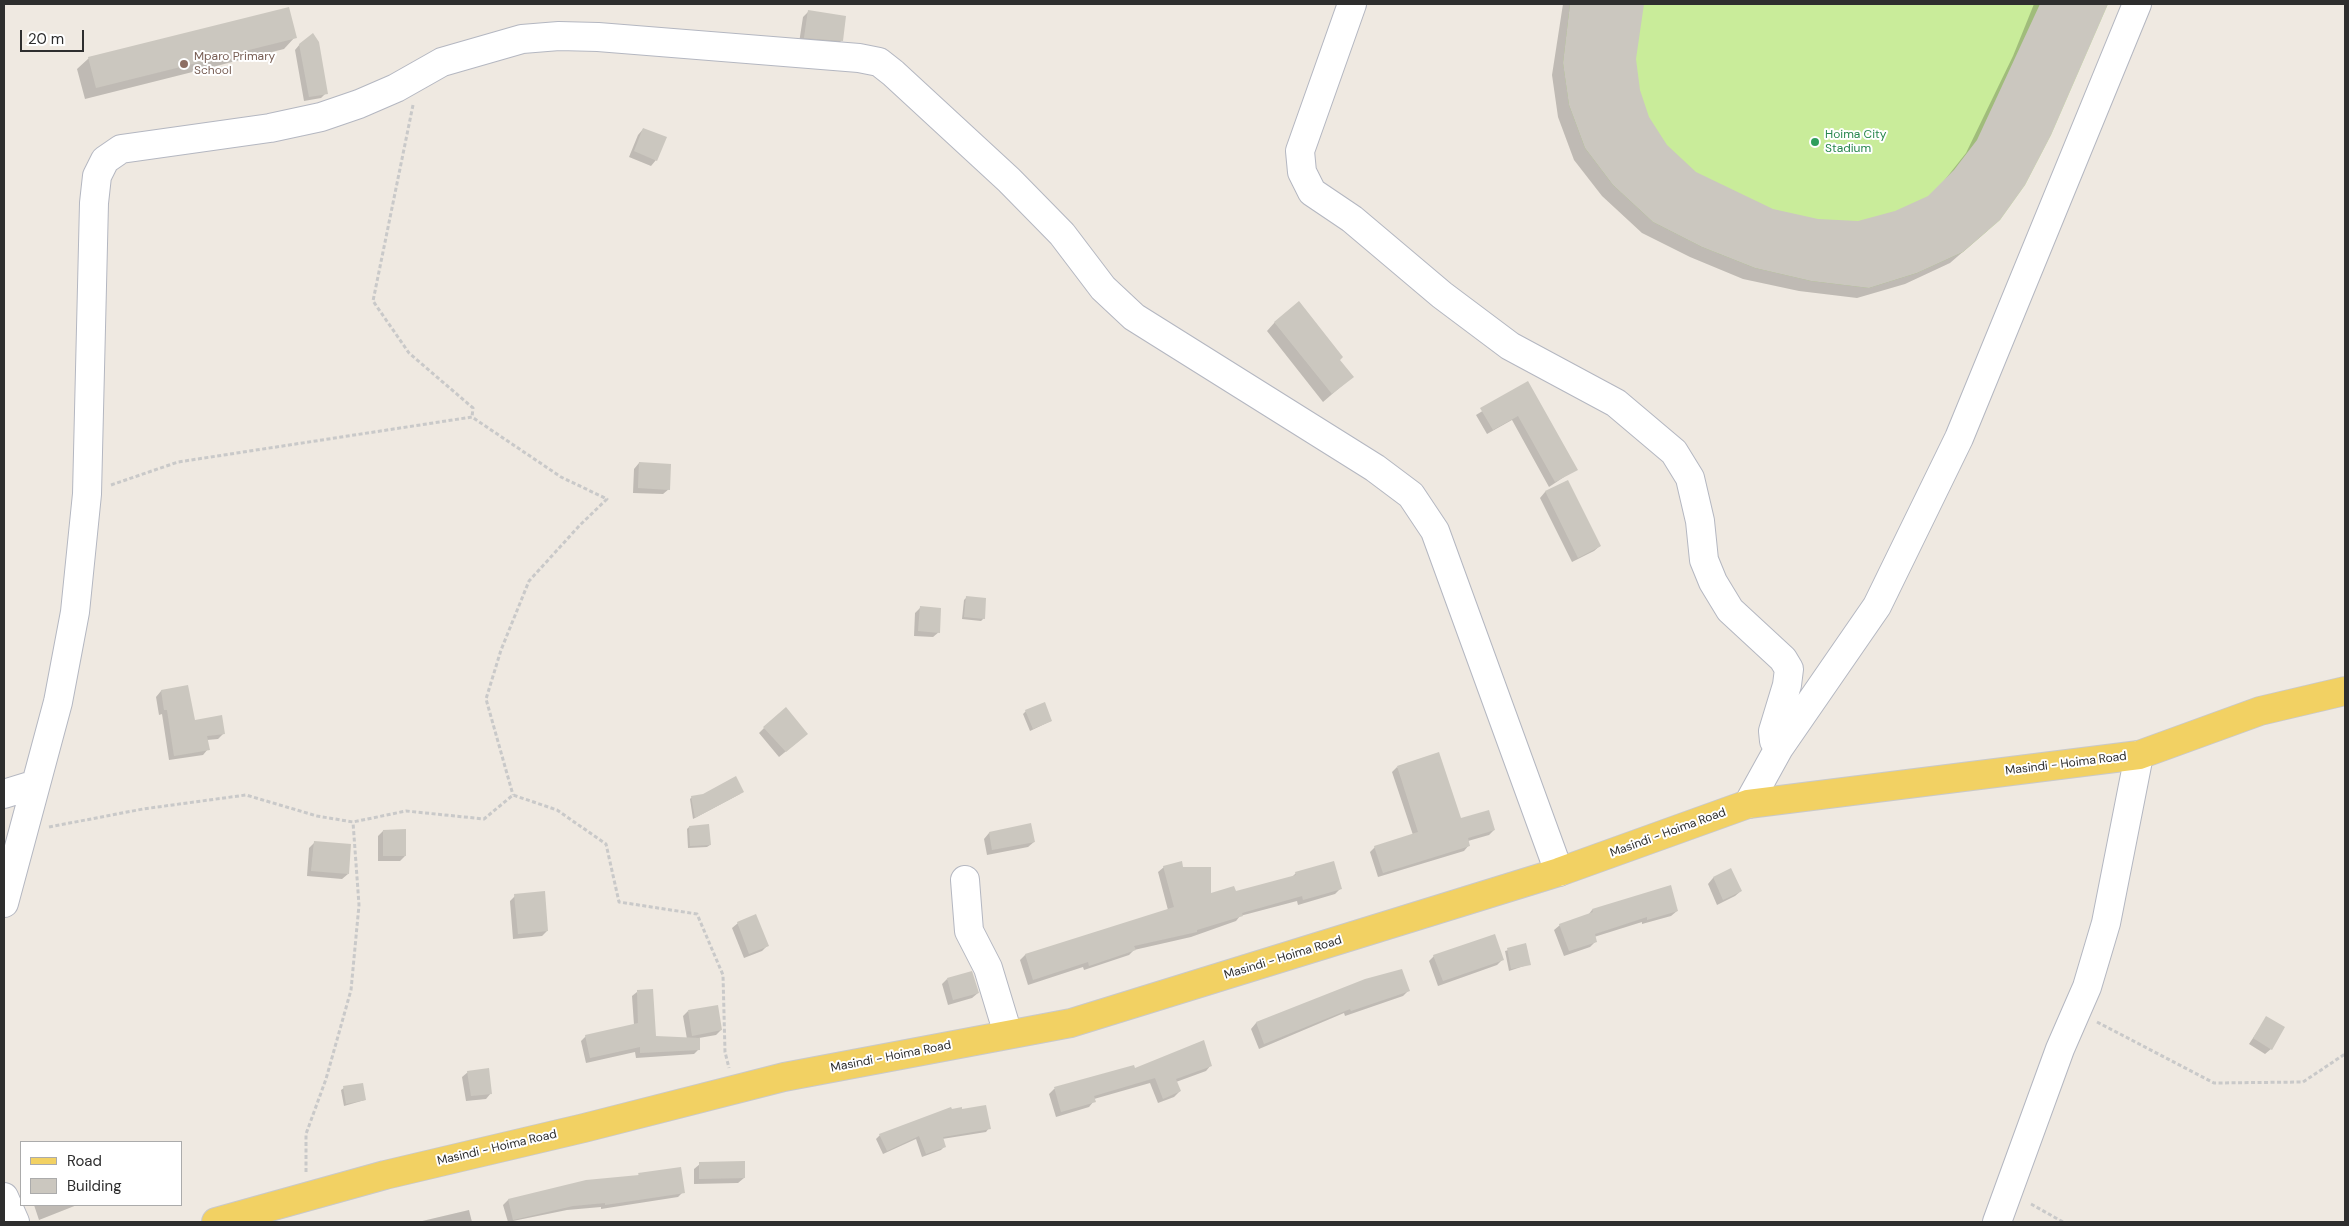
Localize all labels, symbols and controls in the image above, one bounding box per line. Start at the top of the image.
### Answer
scale bar [22,20,86,52]
text: 20 m [28,29,64,49]
place label: Mparo Primary School [194,50,275,78]
marker: Mparo Primary School [178,58,190,70]
place label: Hoima City Stadium [1825,128,1886,156]
marker: Hoima City Stadium [1809,136,1821,148]
street label: Masindi - Hoima Road [2004,749,2128,779]
street label: Masindi - Hoima Road [1608,805,1728,861]
street label: Masindi - Hoima Road [1222,933,1344,983]
street label: Masindi - Hoima Road [830,1038,952,1076]
street label: Masindi - Hoima Road [436,1127,558,1169]
legend [20,1141,182,1206]
text: Road [67,1151,102,1171]
text: Building [67,1176,122,1196]

